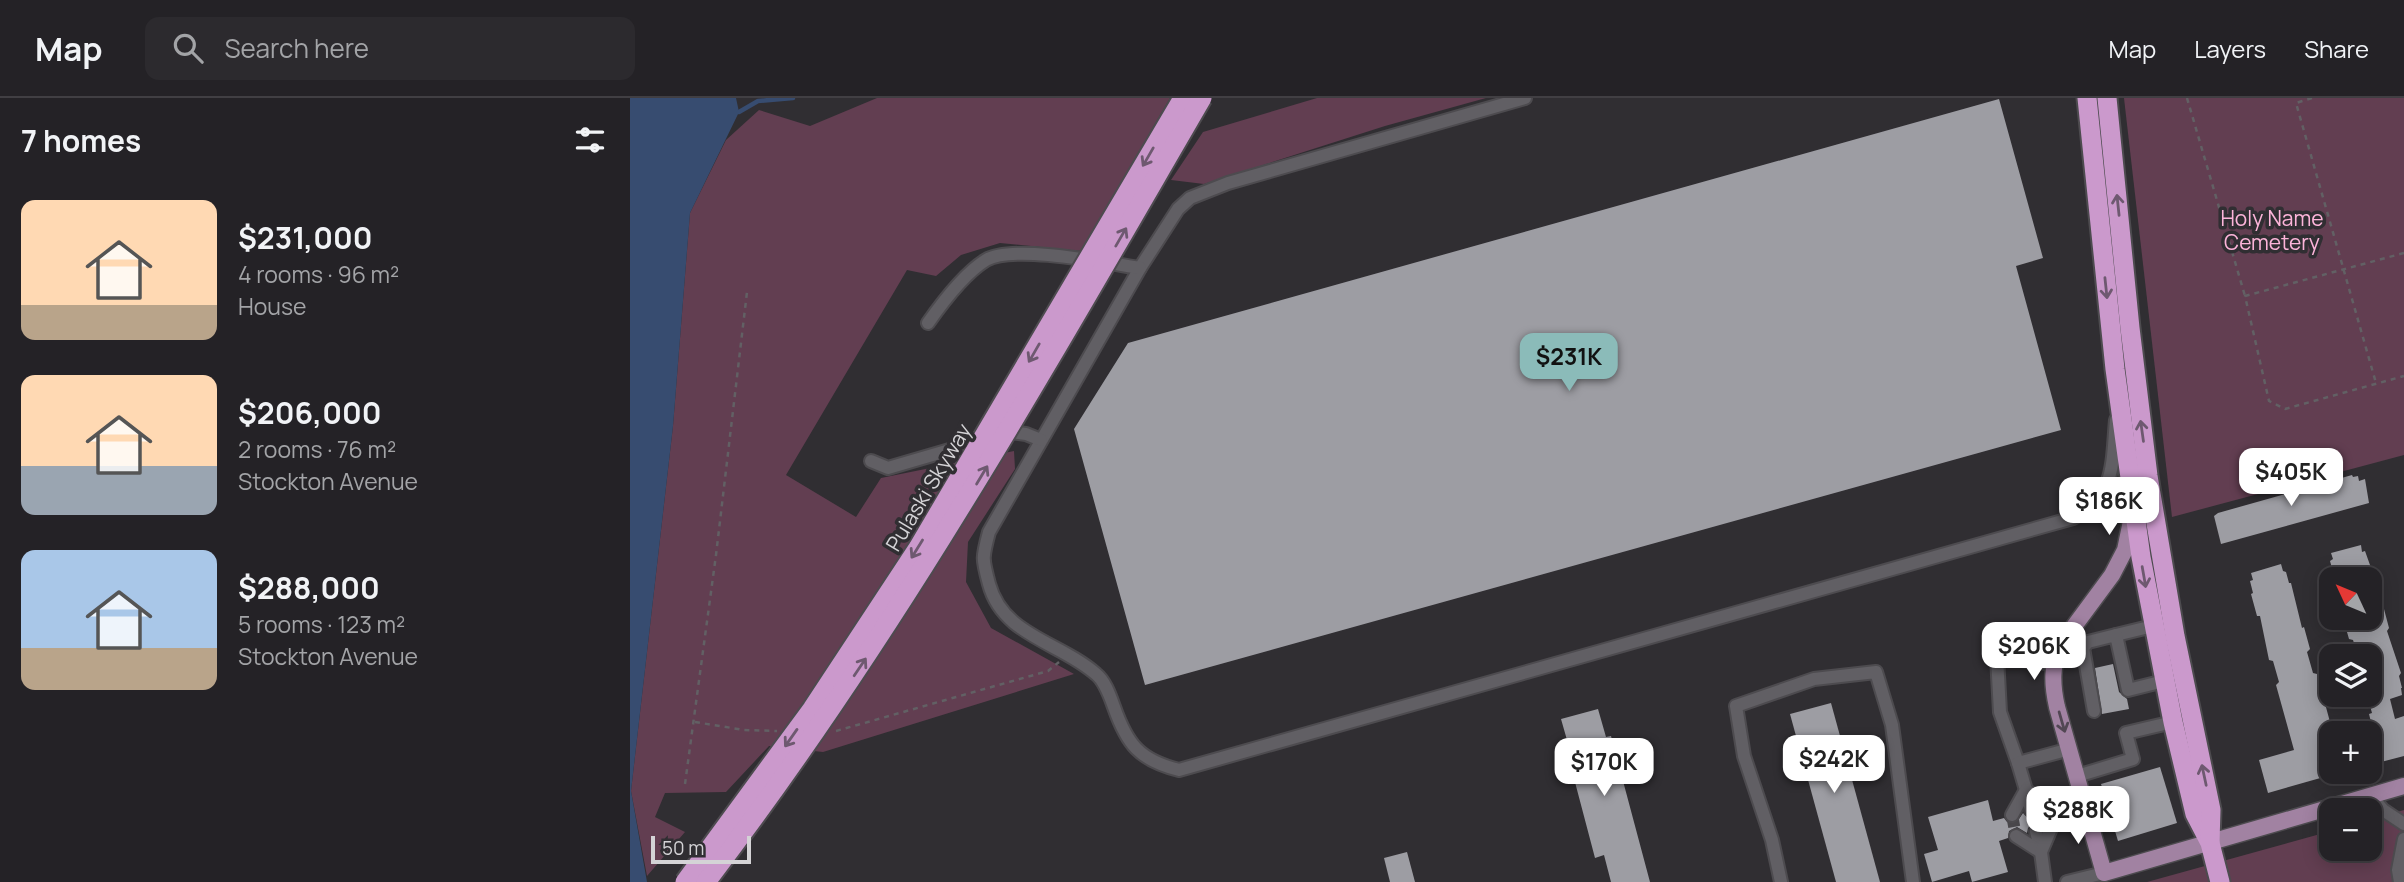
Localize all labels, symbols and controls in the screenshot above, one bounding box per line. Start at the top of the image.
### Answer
search box [145,17,635,80]
text: Map [35,26,103,71]
icon: search [169,29,207,67]
text: Search here [225,30,369,66]
text: Map [2109,32,2156,65]
text: Layers [2194,32,2266,65]
text: Share [2304,32,2369,65]
text: 7 homes [21,120,141,161]
icon: filters [571,121,609,159]
one-way arrow [1141,146,1155,166]
one-way arrow [2111,194,2124,217]
park label: Holy Name Cemetery [2220,204,2324,256]
text: $231,000 [238,217,372,258]
one-way arrow [1114,227,1128,247]
icon: home [77,228,161,312]
text: 4 rooms · 96 m² [238,258,399,290]
one-way arrow [2100,276,2113,299]
text: House [238,290,307,322]
pin: $231K [1520,334,1618,393]
text: $231K [1536,340,1602,372]
one-way arrow [1026,343,1040,363]
text: $206,000 [238,392,381,433]
icon: home [77,403,161,487]
street label: Pulaski Skyway [879,418,977,556]
one-way arrow [2136,420,2149,443]
text: 2 rooms · 76 m² [238,433,396,465]
pin: $405K [2242,448,2340,508]
text: $405K [2255,455,2327,487]
text: Stockton Avenue [238,465,418,497]
one-way arrow [975,466,989,486]
pin: $186K [2060,478,2158,537]
text: $186K [2075,484,2143,516]
one-way arrow [910,538,924,558]
one-way arrow [2138,565,2151,588]
text: $288,000 [238,567,380,608]
north arrow [2319,567,2382,630]
map controls [2319,567,2382,861]
icon: home [77,578,161,662]
text: 5 rooms · 123 m² [238,608,405,640]
pin: $206K [1985,622,2083,682]
text: $206K [1998,629,2070,661]
text: Stockton Avenue [238,640,418,672]
button: layers [2319,644,2382,707]
one-way arrow [853,658,867,678]
one-way arrow [2056,710,2069,732]
button: + [2319,721,2382,784]
one-way arrow [784,728,798,747]
pin: $242K [1785,736,1883,795]
pin: $170K [1555,738,1653,798]
text: $242K [1799,742,1869,774]
text: $170K [1571,745,1637,777]
one-way arrow [2197,764,2211,787]
pin: $288K [2029,786,2127,846]
text: $288K [2042,793,2114,825]
button: − [2319,798,2382,861]
scale bar [651,833,751,865]
text: 50 m [662,835,704,861]

